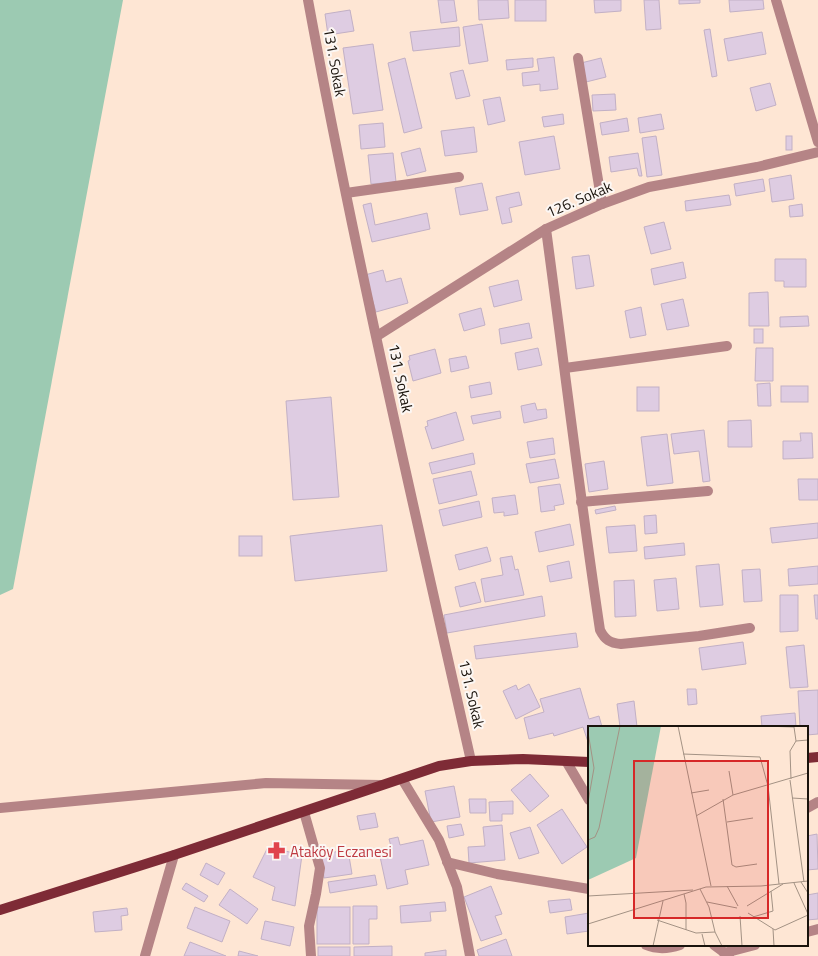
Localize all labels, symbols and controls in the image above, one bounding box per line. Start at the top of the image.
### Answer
street label: 131. Sokak [318,26,352,98]
street label: 126. Sokak [542,175,616,223]
street label: 131. Sokak [383,342,419,414]
street label: 131. Sokak [453,657,491,731]
inset map [588,726,808,946]
place label: Ataköy Eczanesi [290,840,392,863]
pharmacy icon: Ataköy Eczanesi [267,841,287,861]

